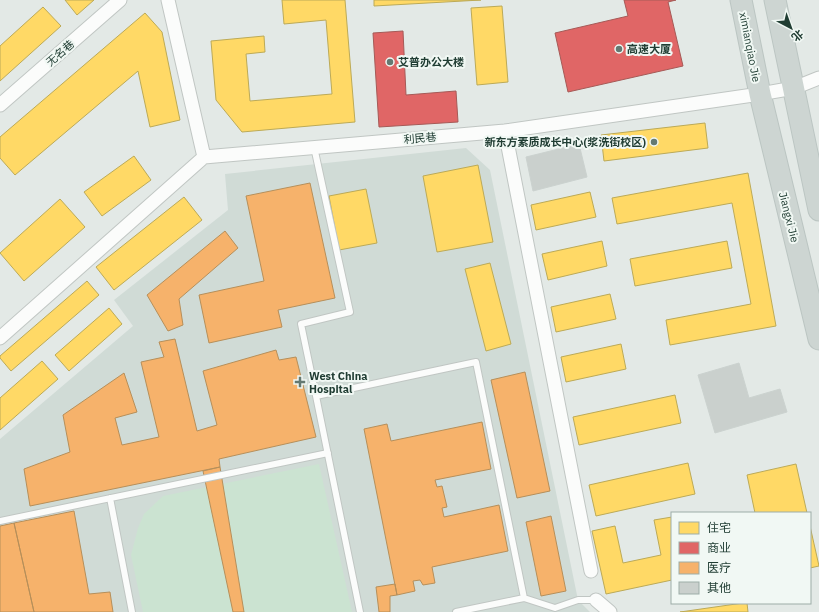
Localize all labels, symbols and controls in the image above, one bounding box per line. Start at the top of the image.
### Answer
north arrow [771,8,811,48]
street label: ximianqiao Jie [736,11,764,83]
text: 北 [789,27,806,44]
street label: 无名巷 [43,37,77,69]
place label: 高速大厦 [627,42,671,56]
marker: 高速大厦 [614,44,624,54]
place label: 艾普办公大楼 [398,55,464,69]
marker: 艾普办公大楼 [385,57,395,67]
street label: 利民巷 [403,130,437,146]
place label: 新东方素质成长中心(浆洗街校区) [485,135,646,149]
marker: 新东方素质成长中心(浆洗街校区) [649,137,659,147]
street label: Jiangxi Jie [776,190,802,244]
place label: West China Hospital [309,369,368,396]
marker: West China Hospital [294,376,306,388]
legend [671,512,811,604]
text: 住宅 [707,520,731,535]
text: 商业 [707,540,731,555]
text: 医疗 [707,560,731,575]
text: 其他 [707,580,731,595]

